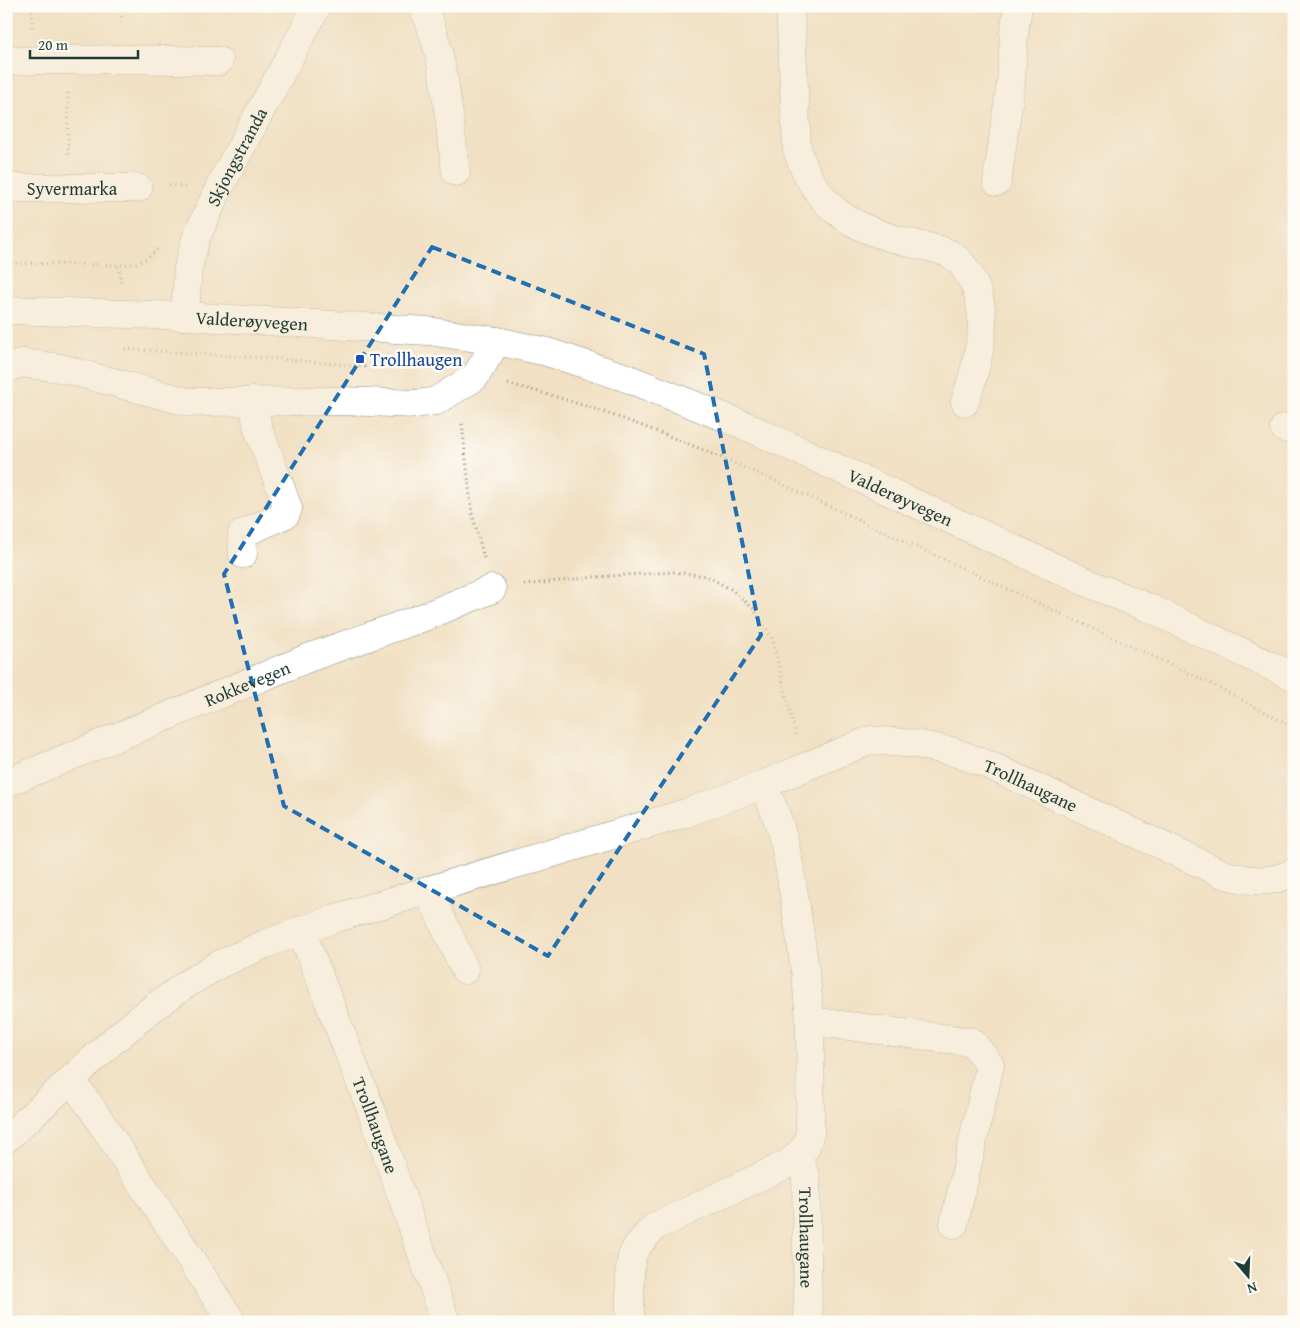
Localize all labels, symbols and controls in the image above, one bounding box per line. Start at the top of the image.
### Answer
scale bar [30,28,138,60]
text: 20 m [38,34,69,55]
street label: Skjongstranda [199,102,274,210]
street label: Syvermarka [27,175,118,202]
street label: Valderøyvegen [195,303,309,337]
place label: Trollhaugen [370,346,462,373]
marker: Trollhaugen [354,353,366,365]
street label: Valderøyvegen [844,461,957,533]
street label: Rokkevegen [200,653,294,713]
street label: Trollhaugane [980,751,1082,818]
street label: Trollhaugane [346,1073,406,1177]
street label: Trollhaugane [793,1187,821,1288]
north arrow [1222,1250,1272,1300]
text: N [1244,1277,1260,1299]

